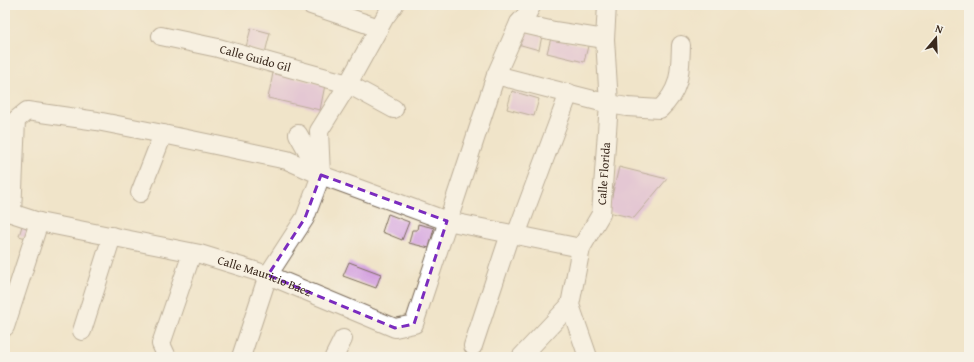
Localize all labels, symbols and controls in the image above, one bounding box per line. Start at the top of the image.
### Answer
north arrow [916,18,956,58]
text: N [933,20,946,38]
street label: Calle Guido Gil [218,40,294,76]
street label: Calle Florida [593,141,614,206]
street label: Calle Mauricio Báez [216,251,314,300]

